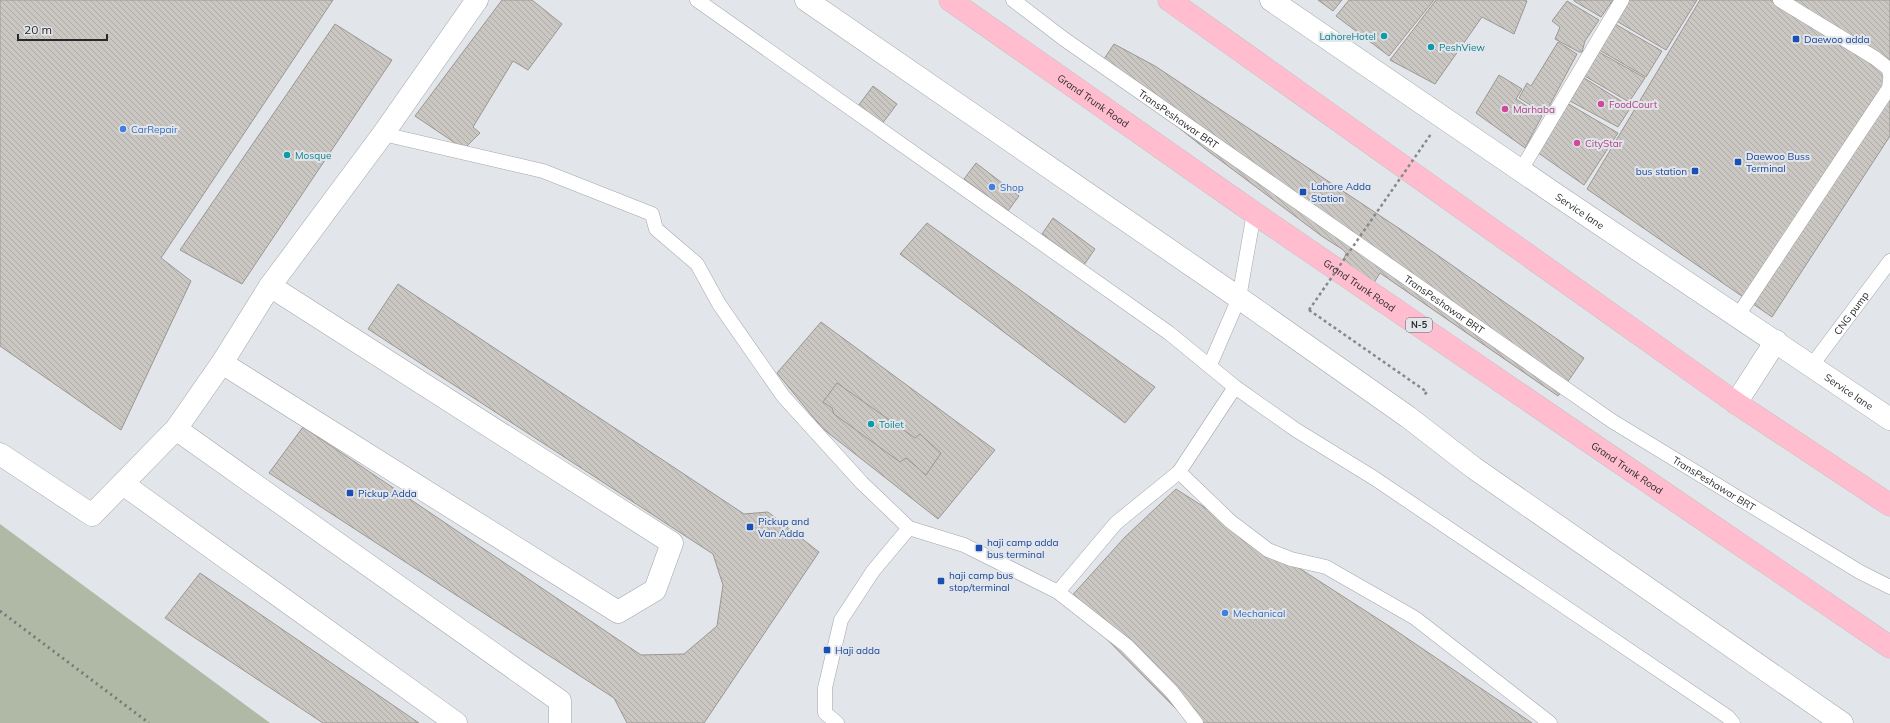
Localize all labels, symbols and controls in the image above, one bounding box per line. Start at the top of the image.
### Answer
scale bar [18,16,107,42]
text: 20 m [24,22,52,37]
place label: LahoreHotel [1319,30,1376,43]
marker: LahoreHotel [1379,31,1389,41]
place label: Daewoo adda [1804,33,1870,46]
marker: Daewoo adda [1791,34,1801,44]
place label: PeshView [1439,41,1485,54]
marker: PeshView [1426,42,1436,52]
street label: Grand Trunk Road [1055,71,1131,130]
street label: TransPeshawar BRT [1136,87,1221,152]
place label: FoodCourt [1609,98,1658,111]
marker: FoodCourt [1596,99,1606,109]
place label: Marhaba [1513,103,1555,116]
marker: Marhaba [1500,104,1510,114]
place label: CarRepair [131,123,178,136]
marker: CarRepair [118,124,128,134]
place label: CityStar [1585,137,1623,150]
marker: CityStar [1572,138,1582,148]
place label: Mosque [295,149,331,162]
marker: Mosque [282,150,292,160]
place label: Daewoo Buss Terminal [1746,150,1810,175]
marker: Daewoo Buss Terminal [1733,157,1743,167]
place label: bus station [1636,165,1687,178]
marker: bus station [1690,166,1700,176]
place label: Lahore Adda Station [1311,180,1371,205]
place label: Shop [1000,181,1024,194]
marker: Shop [987,182,997,192]
marker: Lahore Adda Station [1298,187,1308,197]
street label: Service lane [1553,190,1607,232]
street label: Grand Trunk Road [1321,256,1398,315]
street label: TransPeshawar BRT [1402,272,1487,337]
street label: CNG pump [1831,289,1872,338]
road number: N-5 [1406,318,1432,332]
street label: Service lane [1822,371,1876,413]
place label: Toilet [879,418,904,431]
marker: Toilet [866,419,876,429]
street label: Grand Trunk Road [1588,439,1665,497]
street label: TransPeshawar BRT [1670,454,1758,514]
place label: Pickup Adda [358,487,417,500]
marker: Pickup Adda [345,488,355,498]
place label: Pickup and Van Adda [758,515,809,540]
marker: Pickup and Van Adda [745,522,755,532]
place label: haji camp adda bus terminal [987,536,1059,561]
marker: haji camp adda bus terminal [974,543,984,553]
place label: haji camp bus stop/terminal [949,569,1013,594]
marker: haji camp bus stop/terminal [936,576,946,586]
place label: Mechanical [1233,607,1285,620]
marker: Mechanical [1220,608,1230,618]
place label: Haji adda [835,644,880,657]
marker: Haji adda [822,645,832,655]

